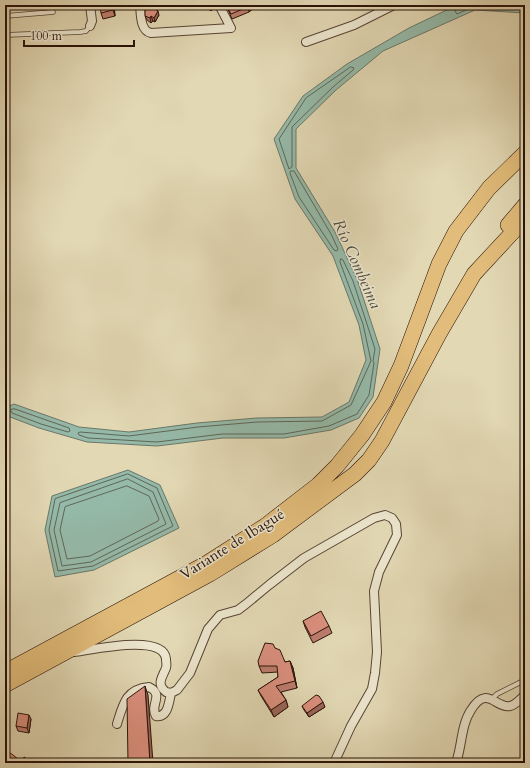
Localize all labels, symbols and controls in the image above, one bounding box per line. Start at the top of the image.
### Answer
scale bar [24,22,134,48]
text: 100 m [30,28,63,44]
water label: Río Combeima [327,216,387,312]
street label: Variante de Ibagué [176,504,288,584]

